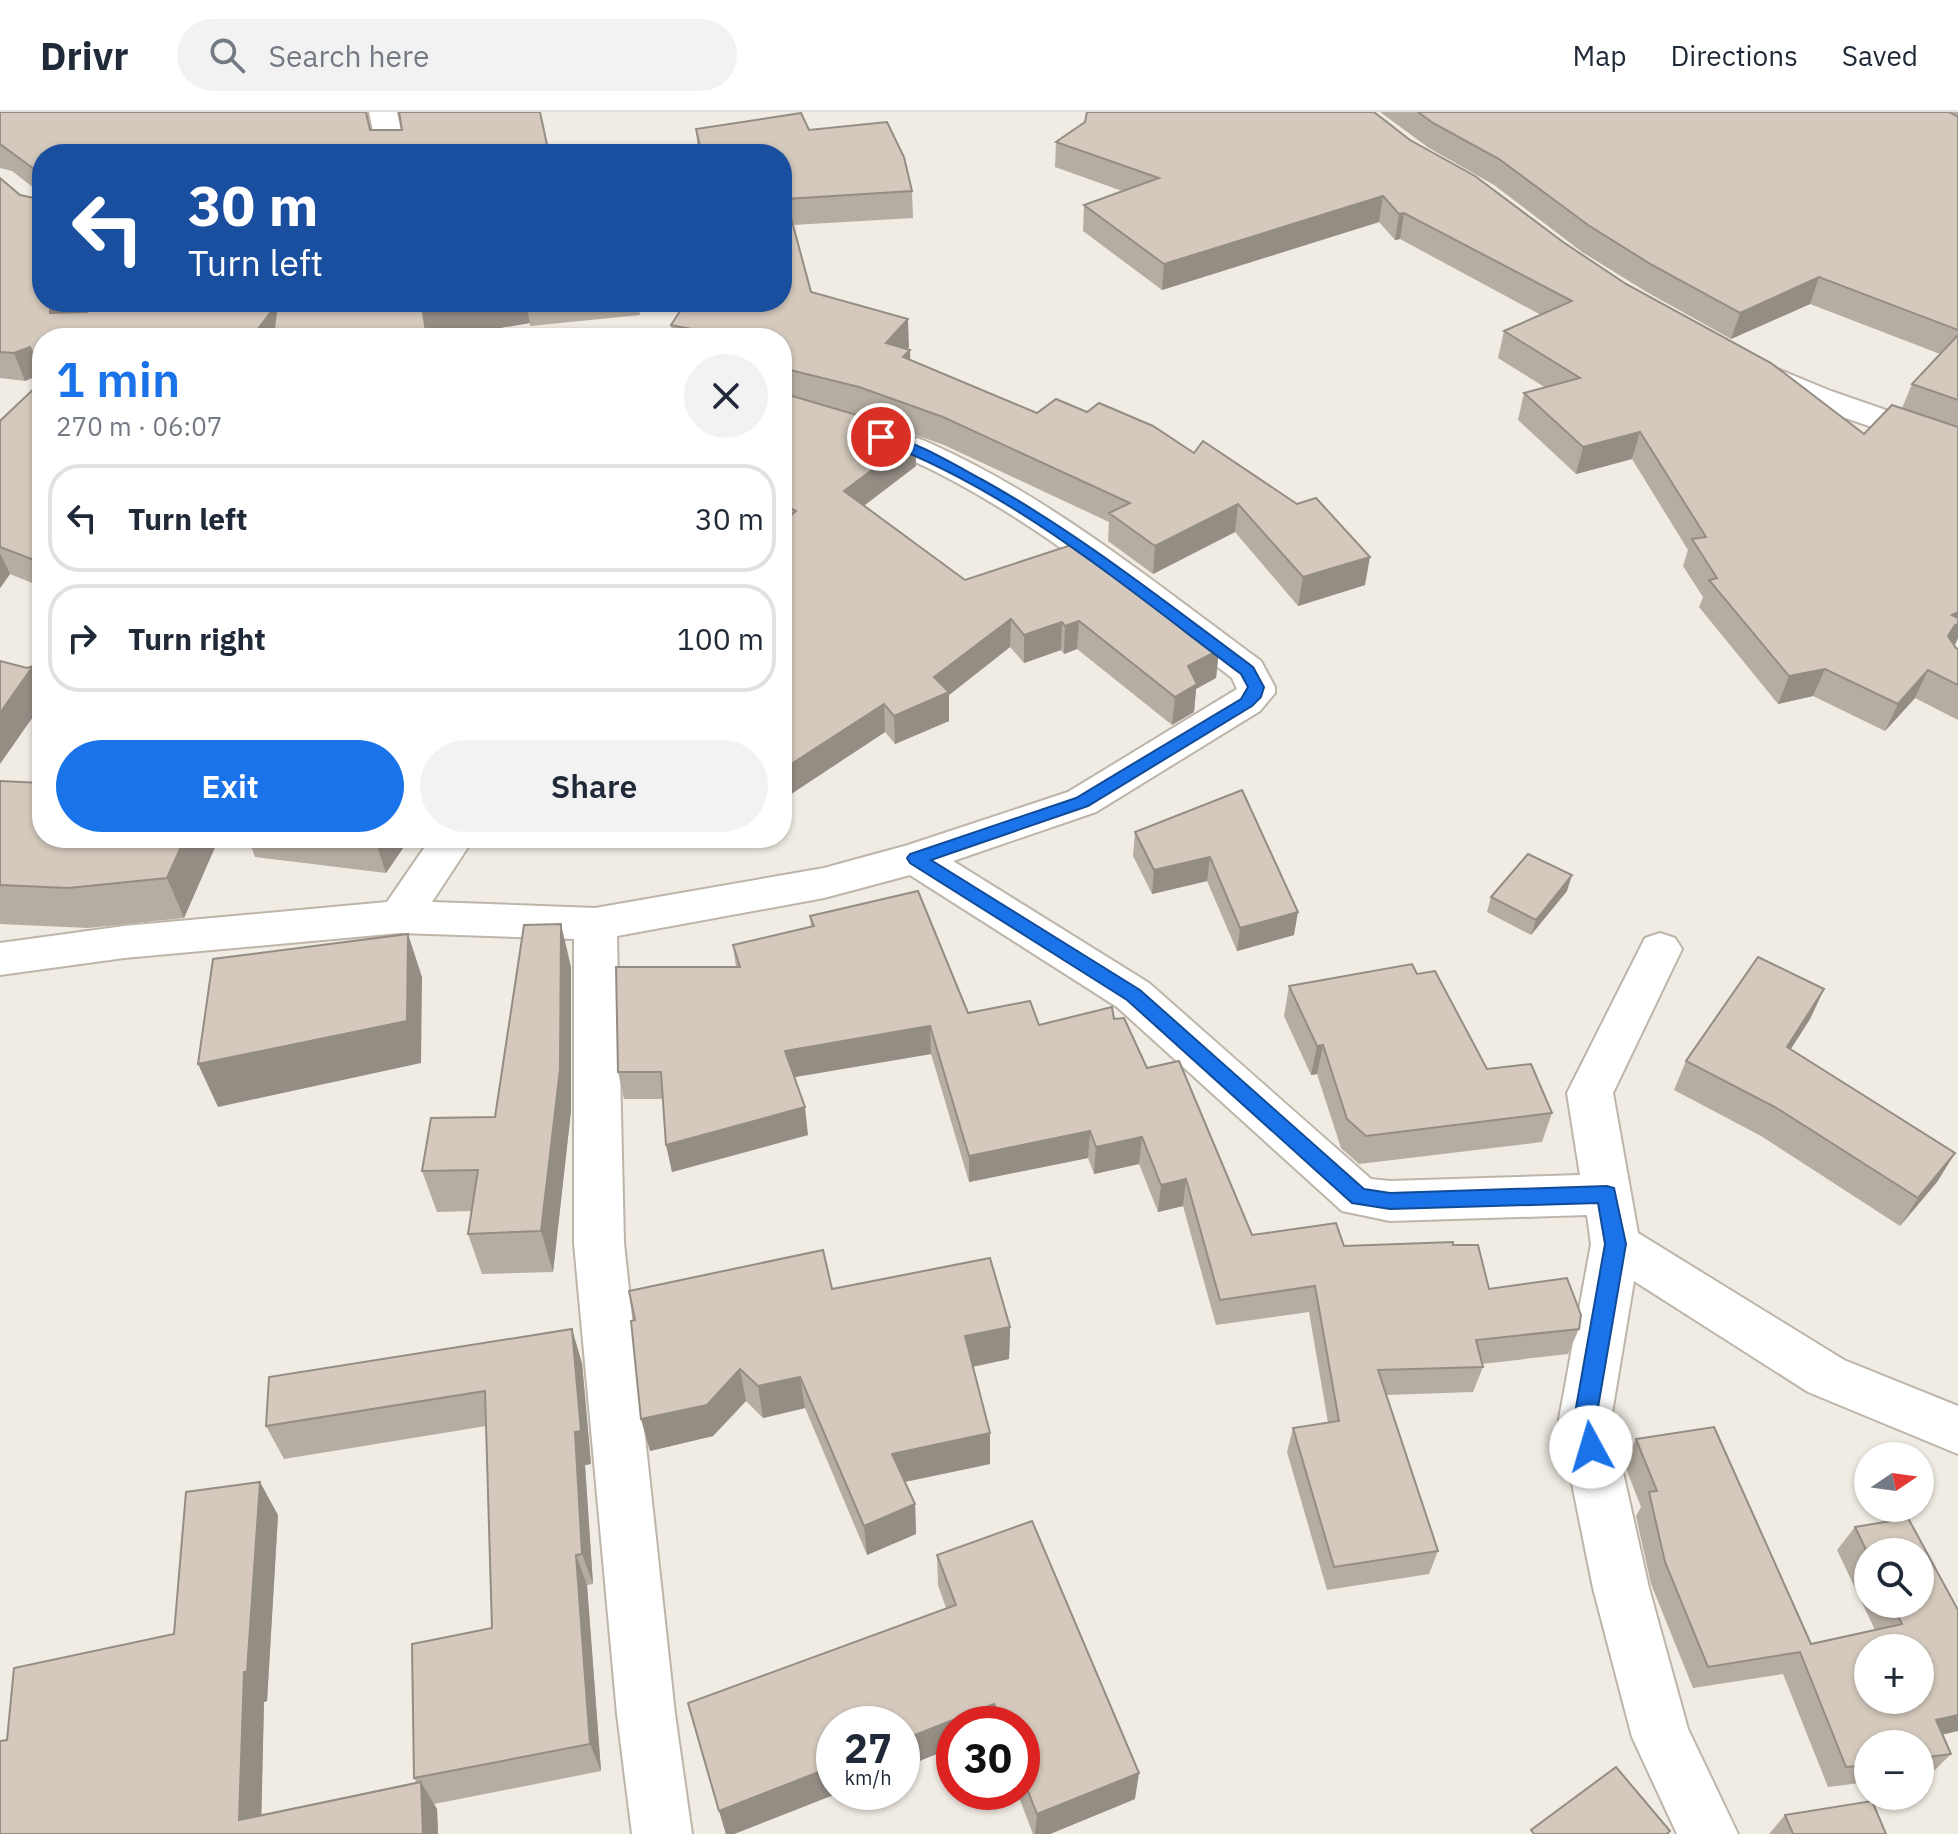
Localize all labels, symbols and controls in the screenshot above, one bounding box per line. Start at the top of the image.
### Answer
search box [177,19,737,91]
text: Drivr [40,31,129,80]
icon: search [205,33,249,77]
text: Search here [269,36,429,75]
text: Map [1572,37,1626,74]
text: Directions [1670,37,1798,74]
text: Saved [1842,37,1918,74]
text: 30 m [188,169,318,241]
icon: left [56,176,160,280]
text: Turn left [188,239,323,286]
text: 1 min [56,348,180,410]
button: close [684,354,768,438]
pin [847,403,915,471]
text: 270 m · 06:07 [56,409,222,443]
icon: arrive [859,415,903,459]
icon: left [60,496,104,540]
text: Turn left [128,499,247,538]
text: 30 m [695,499,764,538]
icon: right [60,616,104,660]
text: Turn right [128,619,266,658]
text: 100 m [677,619,764,658]
button: Exit [56,740,404,832]
button: Share [420,740,768,832]
position arrow [1549,1405,1633,1489]
north arrow [1854,1442,1934,1522]
map controls [1854,1442,1934,1810]
button: search [1854,1538,1934,1618]
button: + [1854,1634,1934,1714]
speed limit sign: 30 [936,1706,1040,1810]
text: 27 [844,1722,892,1774]
button: − [1854,1730,1934,1810]
text: km/h [844,1764,892,1791]

